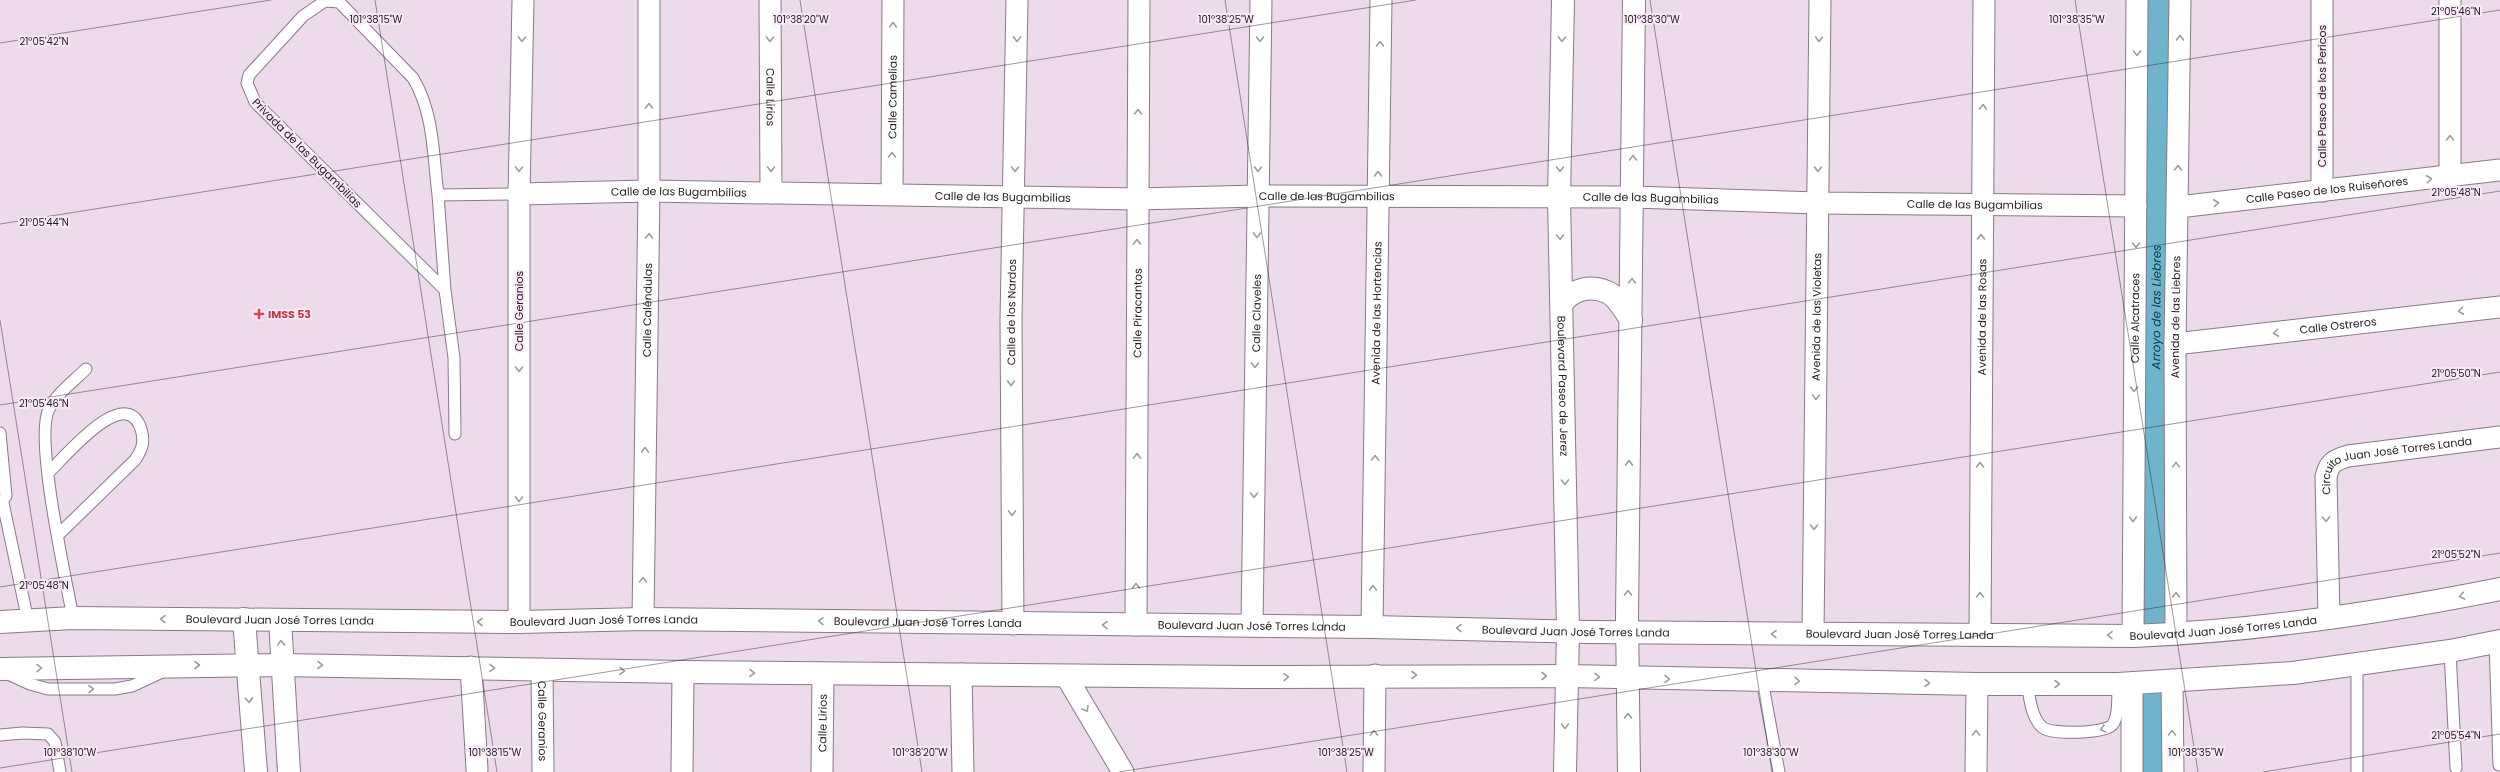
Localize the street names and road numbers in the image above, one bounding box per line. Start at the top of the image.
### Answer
street label: Calle Paseo de los Pericos [2314,24,2330,167]
street label: Calle Camelias [884,55,901,139]
street label: Calle Lirios [762,68,779,126]
street label: Privada de las Bugambilias [249,95,366,212]
street label: Calle Paseo de los Ruiseñores [2245,173,2409,207]
street label: Calle de las Bugambilias [611,183,747,201]
street label: Calle de las Bugambilias [935,188,1071,206]
street label: Calle de las Bugambilias [1259,188,1395,204]
street label: Calle de las Bugambilias [1583,189,1719,208]
street label: Calle de las Bugambilias [1907,196,2043,213]
street label: Avenida de las Hortencias [1367,241,1386,385]
street label: Avenida de las Violetas [1808,253,1825,381]
street label: Avenida de las Liebres [2167,255,2184,378]
street label: Calle de los Nardos [1003,258,1020,365]
street label: Avenida de las Rosas [1974,258,1990,375]
street label: Calle Caléndulas [639,263,656,357]
street label: Calle Piracantos [1129,268,1146,358]
street label: Calle Geranios [511,270,527,351]
street label: Calle Alcatraces [2127,273,2143,363]
street label: Calle Claveles [1248,274,1265,352]
street label: Calle Ostreros [2299,313,2378,338]
street label: Boulevard Paseo de Jerez [1553,315,1572,456]
street label: Circuito Juan José Torres Landa [2318,433,2473,495]
street label: Boulevard Juan José Torres Landa [186,611,374,629]
street label: Boulevard Juan José Torres Landa [510,611,698,630]
street label: Boulevard Juan José Torres Landa [2129,612,2318,644]
street label: Boulevard Juan José Torres Landa [834,613,1022,631]
street label: Boulevard Juan José Torres Landa [1158,617,1346,635]
street label: Boulevard Juan José Torres Landa [1482,622,1670,641]
street label: Boulevard Juan José Torres Landa [1806,626,1994,643]
street label: Calle Geranios [534,681,551,762]
street label: Calle Lirios [814,694,831,752]

